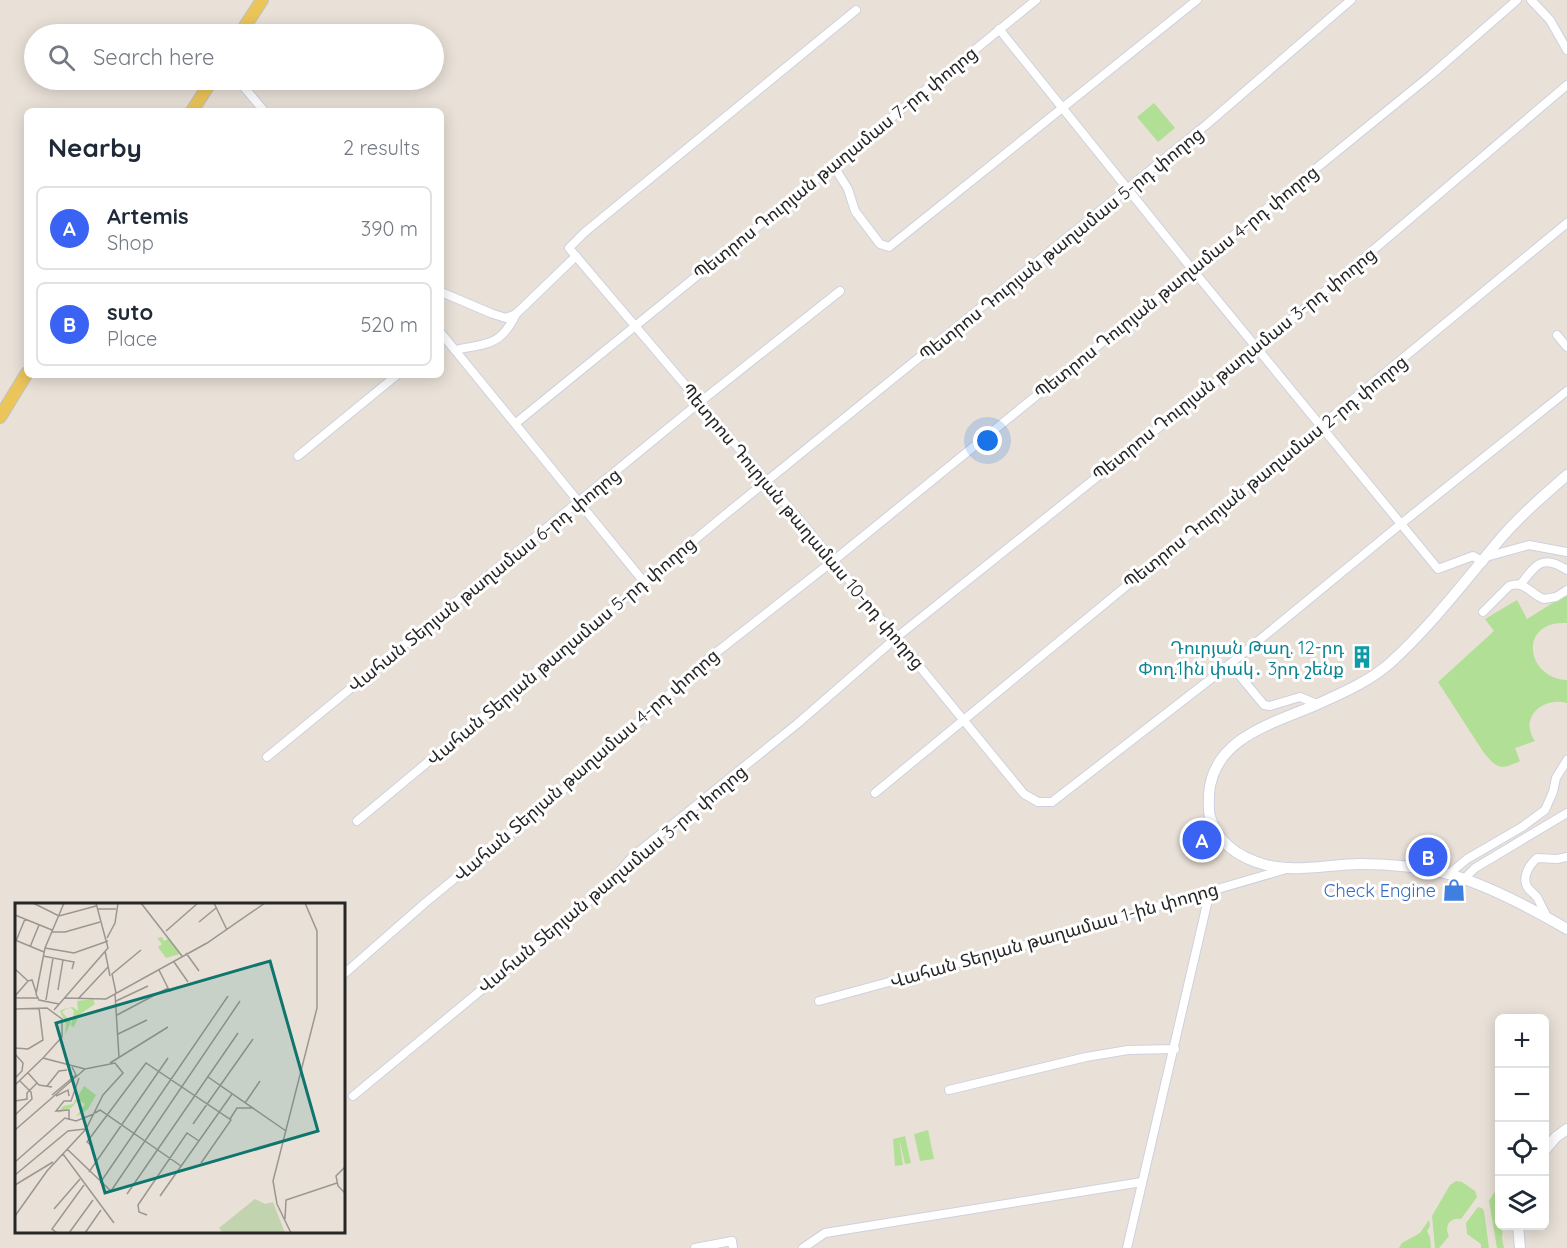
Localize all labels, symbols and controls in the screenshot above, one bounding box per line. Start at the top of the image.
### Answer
search box [24,24,444,90]
icon: search [45,41,78,74]
street label: Պետրոս Դուրյան թաղամաս 7-րդ փողոց [688,41,982,285]
text: Search here [93,43,214,71]
street label: Պետրոս Դուրյան թաղամաս 5-րդ փողոց [914,122,1208,366]
text: Nearby [48,131,142,164]
text: 2 results [343,135,420,160]
street label: Պետրոս Դուրյան թաղամաս 4-րդ փողոց [1029,160,1323,404]
text: Artemis [107,202,189,230]
text: A [63,216,76,241]
text: 390 m [361,216,418,241]
text: Shop [107,230,154,255]
street label: Պետրոս Դուրյան թաղամաս 3-րդ փողոց [1087,242,1381,486]
text: suto [107,298,153,326]
text: B [63,312,76,337]
text: 520 m [360,312,418,337]
text: Place [107,326,157,351]
street label: Պետրոս Դուրյան թաղամաս 2-րդ փողոց [1118,350,1412,594]
street label: Պետրոս Դուրյան թաղամաս 10-րդ փողոց [676,378,930,674]
your location [973,426,1002,455]
street label: Վահան Տերյան թաղամաս 6-րդ փողոց [343,463,625,697]
street label: Վահան Տերյան թաղամաս 5-րդ փողոց [422,532,700,770]
place label: Դուրյան Թաղ. 12-րդ Փող.1ին փակ․ 3րդ շենք [1138,636,1344,680]
street label: Վահան Տերյան թաղամաս 4-րդ փողոց [449,643,723,887]
building icon: Դուրյան Թաղ. 12-րդ Փող.1ին փակ․ 3րդ շենք [1349,644,1375,670]
street label: Վահան Տերյան թաղամաս 3-րդ փողոց [473,760,751,998]
pin: A [1182,818,1222,862]
pin: B [1408,834,1448,880]
street label: Վահան Տերյան թաղամաս 1-ին փողոց [887,877,1221,993]
shop icon: Check Engine [1441,877,1467,903]
place label: Check Engine [1324,879,1436,902]
inset map [15,903,345,1233]
map controls [1495,1014,1549,1230]
button: + [1495,1014,1549,1068]
button: − [1495,1068,1549,1122]
button: locate [1495,1122,1549,1176]
button: layers [1495,1176,1549,1230]

